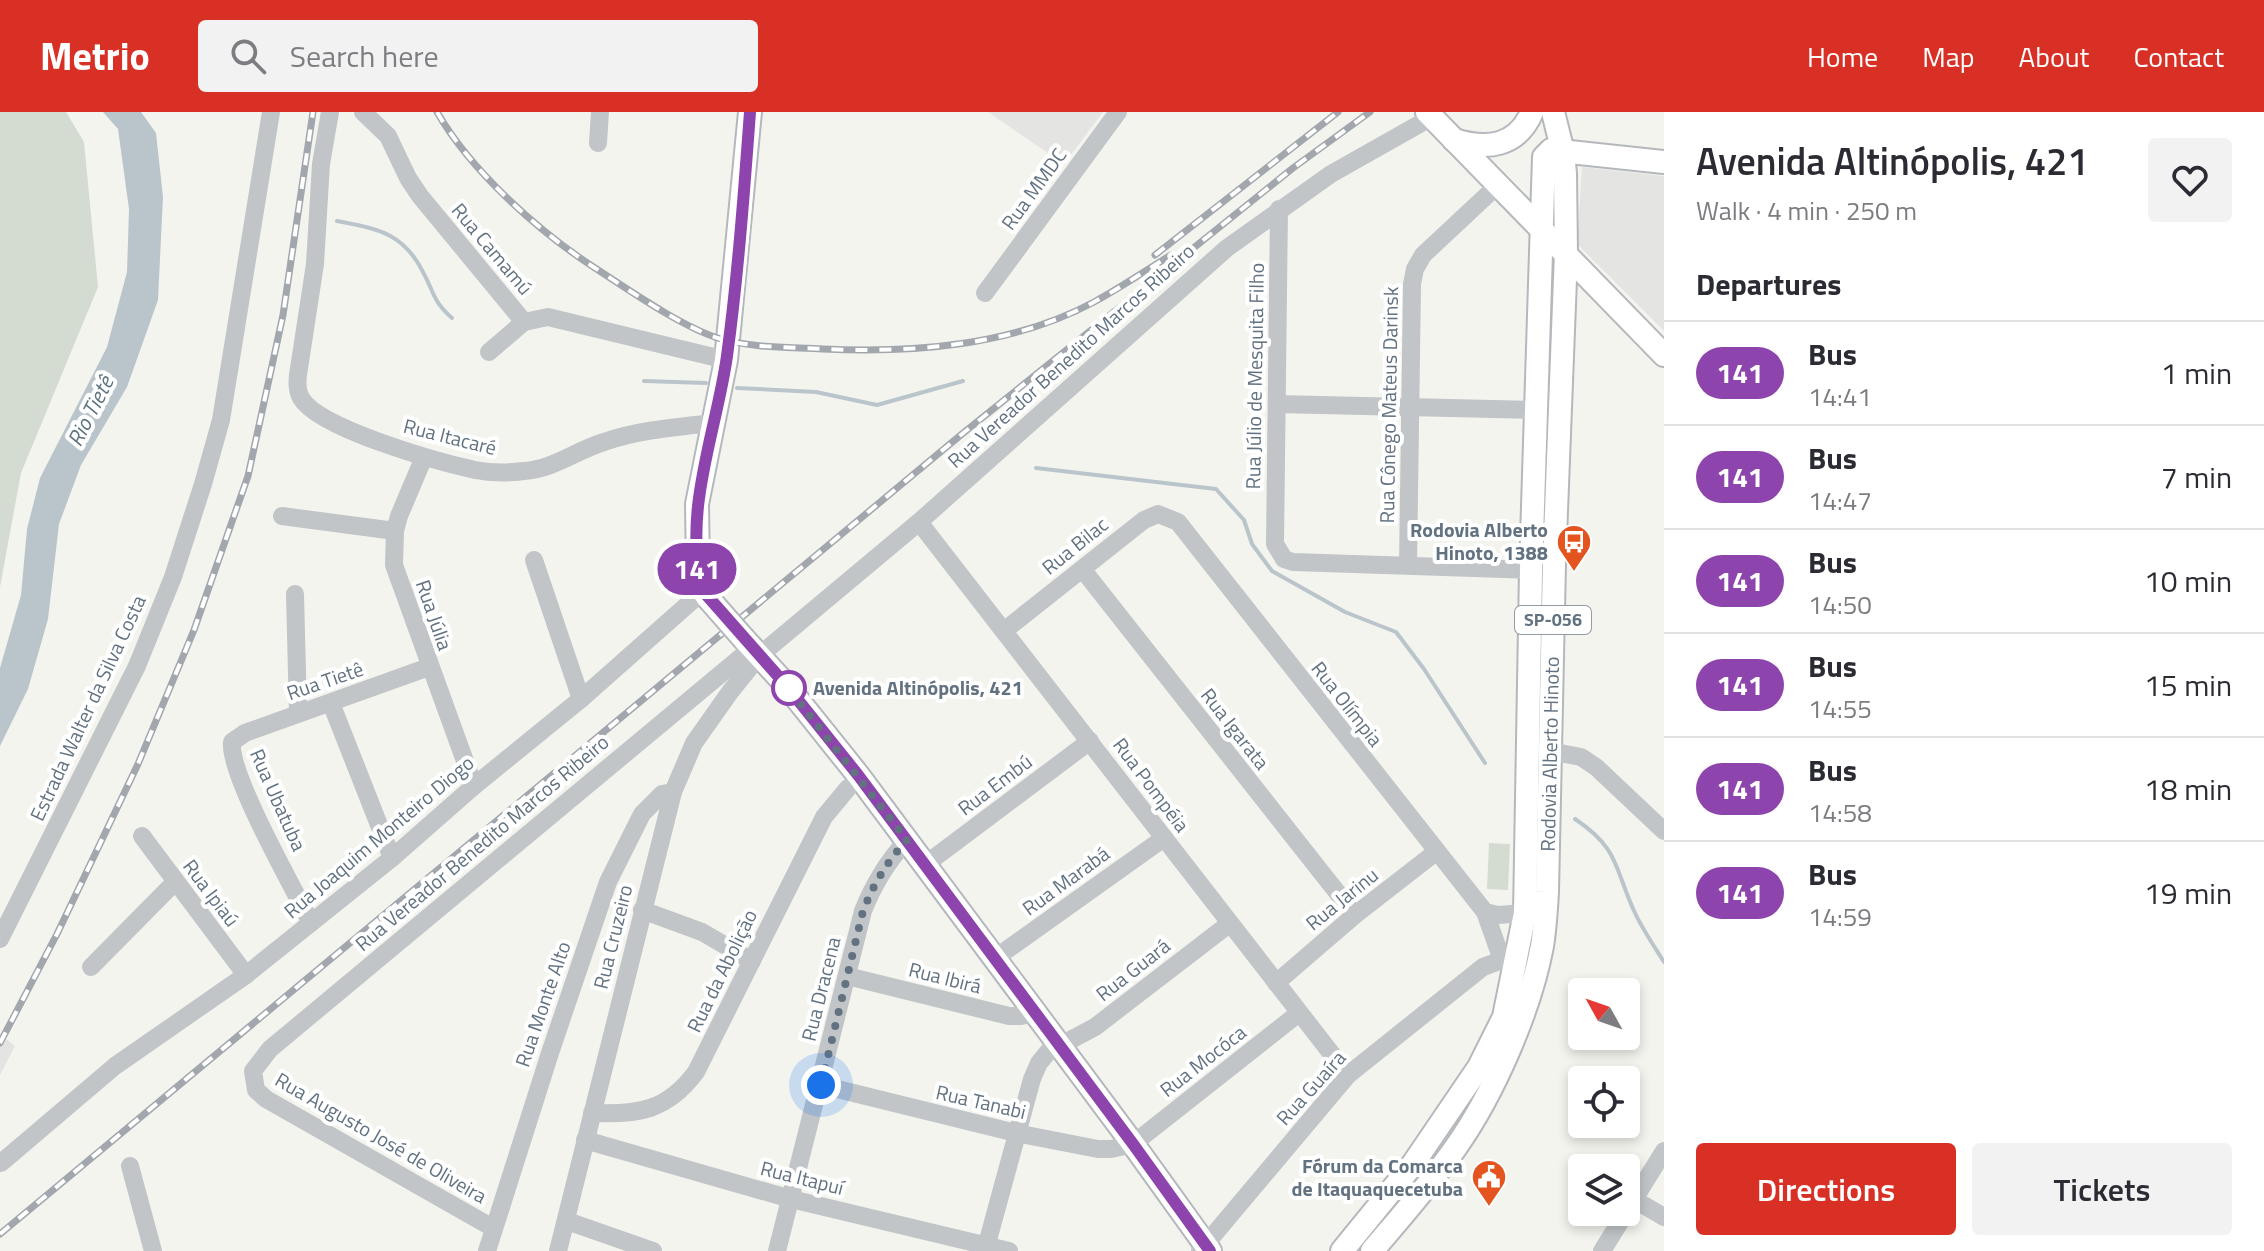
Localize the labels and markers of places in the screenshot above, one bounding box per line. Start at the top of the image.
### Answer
place label: Rodovia Alberto Hinoto, 1388 [1410,514,1548,568]
bus stop icon: Rodovia Alberto Hinoto, 1388 [1555,523,1593,573]
marker: Avenida Altinópolis, 421 [772,671,806,705]
place label: Avenida Altinópolis, 421 [813,672,1023,703]
place label: Fórum da Comarca de Itaquaquecetuba [1291,1150,1463,1204]
public building icon: Fórum da Comarca de Itaquaquecetuba [1470,1158,1508,1208]

